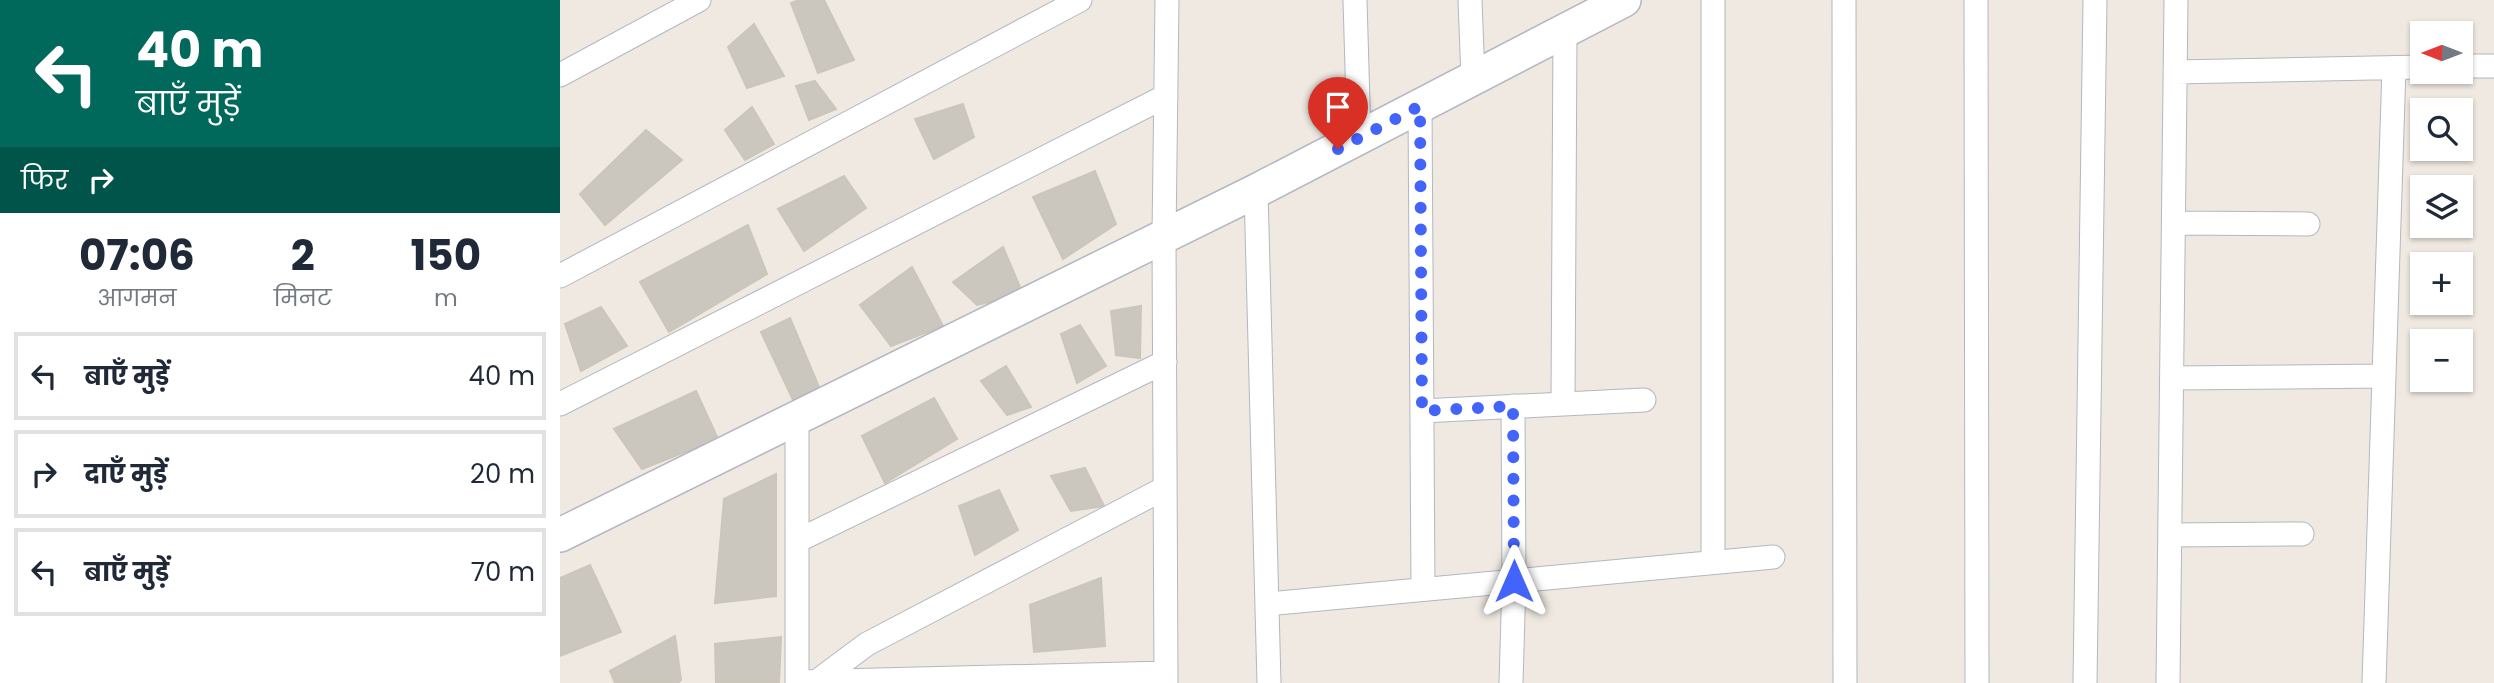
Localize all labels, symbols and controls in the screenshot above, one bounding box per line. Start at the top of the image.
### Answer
text: 40 m [136,16,263,84]
north arrow [2410,21,2473,84]
map controls [2410,21,2473,392]
icon: left [21,28,112,119]
pin [1308,77,1368,149]
text: बाएँ मुड़ें [136,81,240,126]
icon: arrive [1319,88,1357,126]
button: search [2410,98,2473,161]
icon: right [82,161,120,199]
text: फिर [21,162,68,198]
button: layers [2410,175,2473,238]
text: 07:06 [79,226,195,285]
text: 2 [291,226,315,285]
text: 150 [411,226,481,285]
button: + [2410,252,2473,315]
text: आगमन [97,282,176,314]
text: मिनट [274,282,332,314]
text: m [434,282,458,314]
button: − [2410,329,2473,392]
icon: left [25,357,63,395]
text: बाएँ मुड़ें [84,358,169,394]
text: 40 m [469,358,535,394]
icon: right [25,455,63,493]
text: दाएँ मुड़ें [84,456,167,492]
text: 20 m [470,456,535,492]
position arrow [1477,544,1551,618]
icon: left [25,553,63,591]
text: बाएँ मुड़ें [84,554,169,590]
text: 70 m [471,554,535,590]

